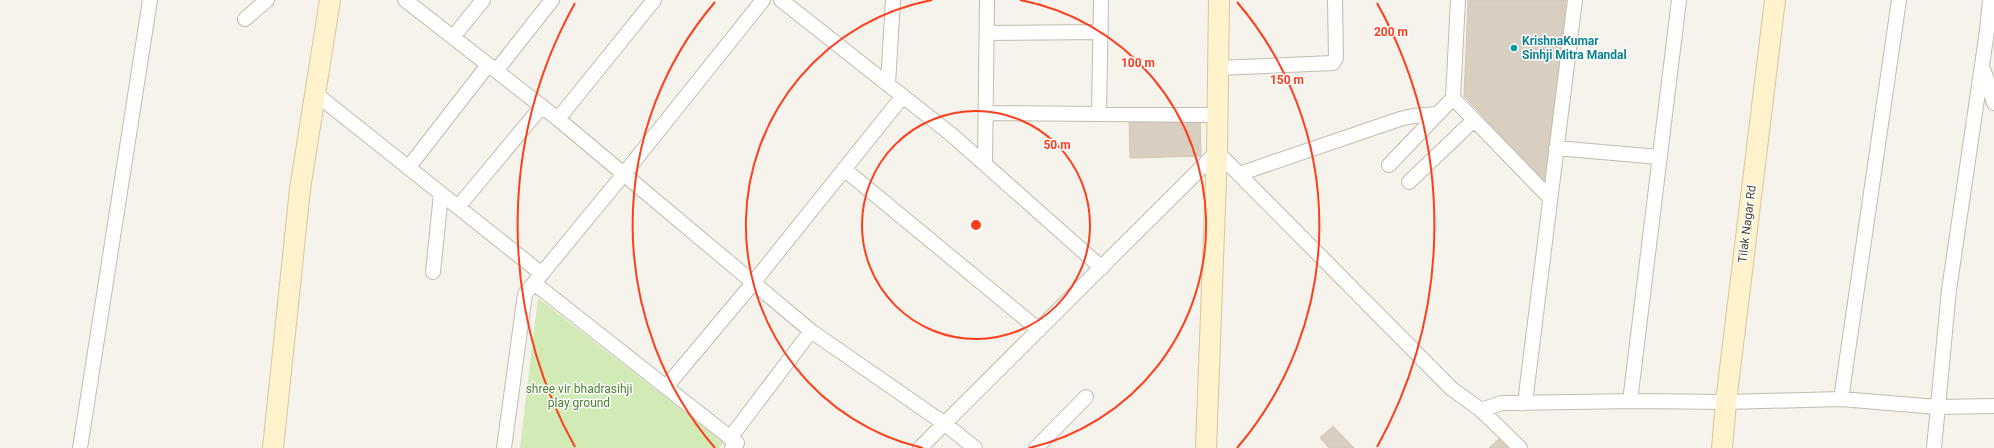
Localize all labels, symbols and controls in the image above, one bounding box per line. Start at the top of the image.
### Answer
text: 200 m [1374,25,1408,39]
place label: KrishnaKumar Sinhji Mitra Mandal [1522,34,1627,62]
marker: KrishnaKumar Sinhji Mitra Mandal [1509,43,1519,53]
text: 100 m [1121,56,1155,70]
text: 150 m [1270,73,1304,87]
text: 50 m [1043,138,1071,152]
street label: Tilak Nagar Rd [1735,184,1759,264]
centre of rings [969,218,983,232]
park label: shree vir bhadrasihji play ground [526,382,632,410]

